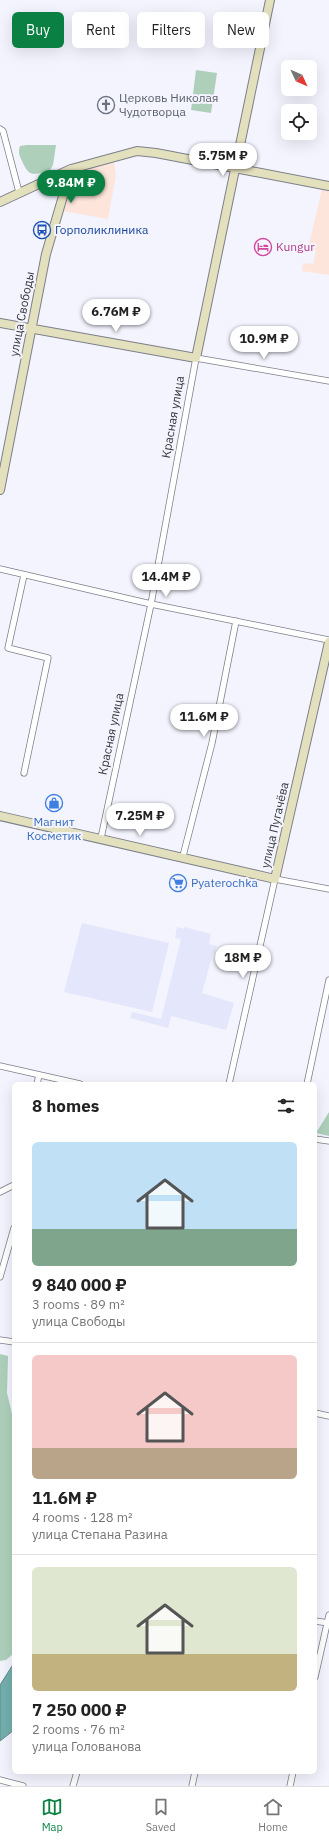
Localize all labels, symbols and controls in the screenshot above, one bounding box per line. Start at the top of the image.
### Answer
chip: Buy [12,12,64,48]
chip: Rent [72,12,129,48]
chip: Filters [137,12,205,48]
chip: New [213,12,269,48]
north arrow [281,60,317,96]
map controls [281,60,317,140]
place label: Церковь Николая Чудотворца [119,90,218,119]
church icon: Церковь Николая Чудотворца [96,95,116,115]
button: locate [281,104,317,140]
pin: 5.75M ₽ [186,143,260,177]
text: 5.75M ₽ [198,147,248,164]
pin: 9.84M ₽ [34,170,108,204]
text: 9.84M ₽ [46,174,96,191]
bus stop icon: Горполиклиника [32,220,52,240]
place label: Горполиклиника [55,222,149,237]
hotel icon: Kungur [253,237,273,257]
place label: Kungur [276,239,315,254]
street label: улица Свободы [6,270,37,358]
pin: 6.76M ₽ [79,299,153,333]
text: 6.76M ₽ [91,303,141,320]
pin: 10.9M ₽ [227,326,301,360]
text: 10.9M ₽ [239,330,289,347]
street label: Красная улица [158,374,187,459]
pin: 14.4M ₽ [129,564,203,598]
text: 14.4M ₽ [141,568,191,585]
street label: Красная улица [95,691,127,776]
pin: 11.6M ₽ [167,704,241,738]
text: 11.6M ₽ [179,708,229,725]
street label: улица Пугачёва [257,780,292,869]
shop icon: Магнит Косметик [44,793,64,813]
pin: 7.25M ₽ [103,803,177,837]
text: 7.25M ₽ [115,807,165,824]
place label: Магнит Косметик [27,814,82,843]
supermarket icon: Pyaterochka [168,873,188,893]
place label: Pyaterochka [191,875,258,890]
pin: 18M ₽ [215,945,271,979]
text: 18M ₽ [224,949,262,966]
text: 8 homes [32,1095,99,1117]
icon: filters [275,1095,297,1117]
icon: home [129,1168,201,1240]
text: 9 840 000 ₽ [32,1274,127,1296]
text: 3 rooms · 89 m² [32,1296,125,1313]
text: улица Свободы [32,1313,126,1330]
icon: home [129,1381,201,1453]
text: 11.6M ₽ [32,1487,97,1509]
text: 4 rooms · 128 m² [32,1509,133,1526]
text: улица Степана Разина [32,1526,168,1543]
icon: home [129,1593,201,1665]
text: 7 250 000 ₽ [32,1699,127,1721]
text: 2 rooms · 76 m² [32,1721,125,1738]
text: улица Голованова [32,1738,141,1755]
tab: Map [41,1796,63,1834]
tab: Saved [146,1796,176,1834]
tab: Home [258,1796,288,1834]

